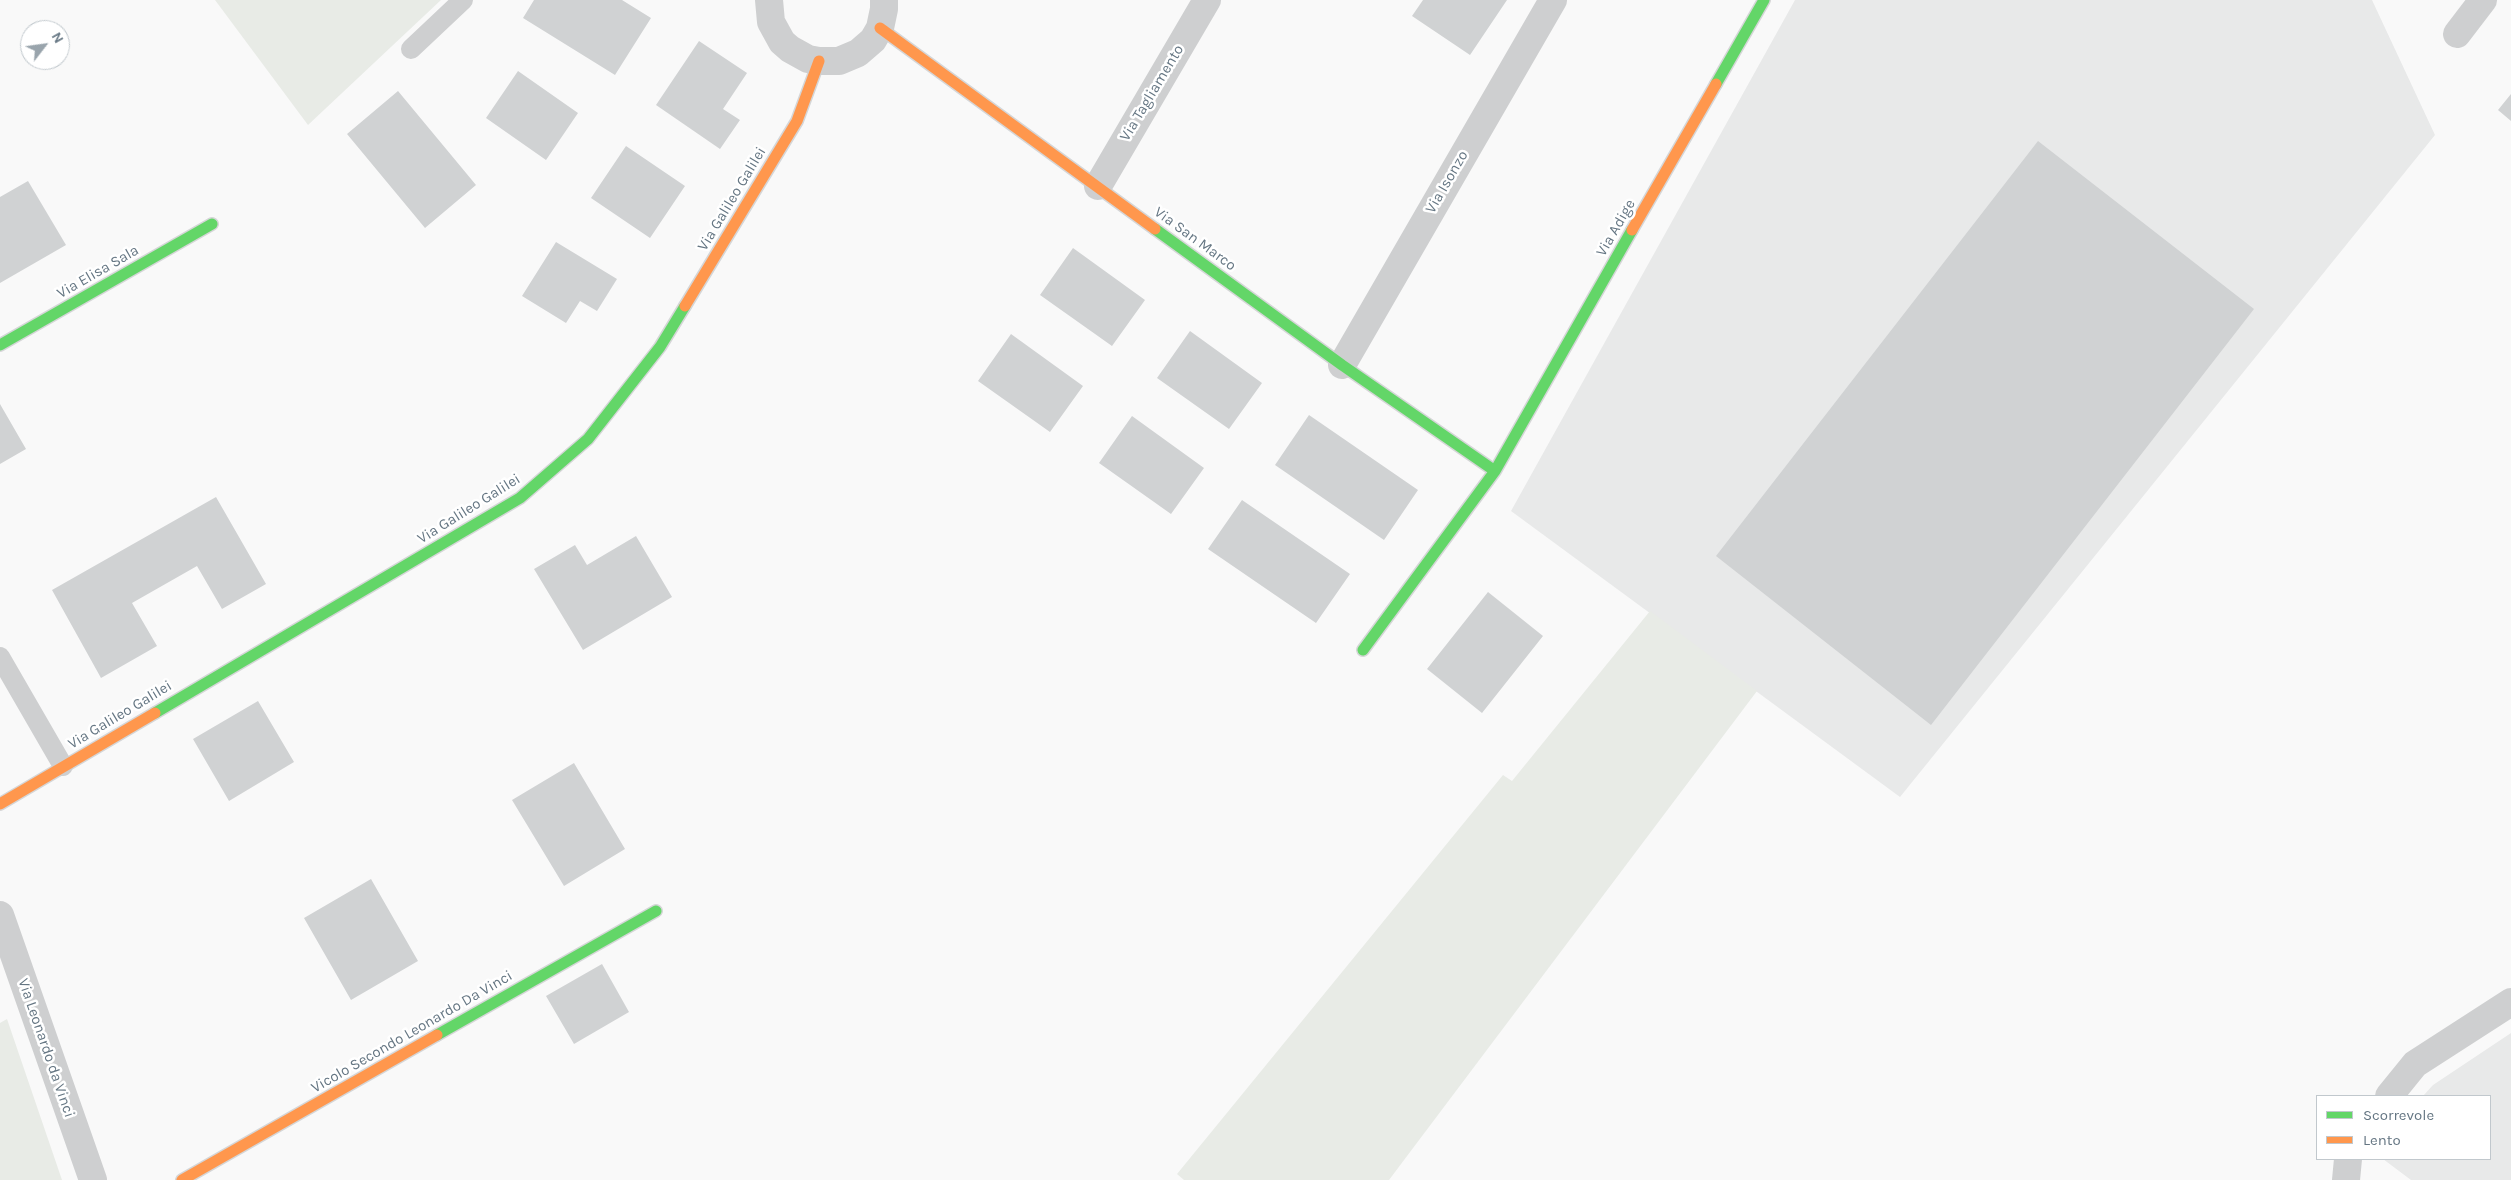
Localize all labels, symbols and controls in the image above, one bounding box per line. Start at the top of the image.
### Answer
north arrow [20,20,70,70]
text: N [48,29,67,46]
street label: Via Tagliamento [1116,42,1188,144]
street label: Via Galileo Galilei [694,144,770,254]
street label: Via Isonzo [1422,147,1472,217]
street label: Via Adige [1592,196,1640,260]
street label: Via San Marco [1150,203,1240,275]
street label: Via Elisa Sala [54,241,142,303]
street label: Via Galileo Galilei [414,470,524,548]
street label: Via Galileo Galilei [65,677,175,753]
street label: Vicolo Secondo Leonardo Da Vinci [308,967,516,1097]
street label: Via Leonardo da Vinci [14,976,78,1120]
legend [2316,1095,2491,1160]
text: Scorrevole [2363,1106,2434,1124]
text: Lento [2363,1131,2401,1149]

